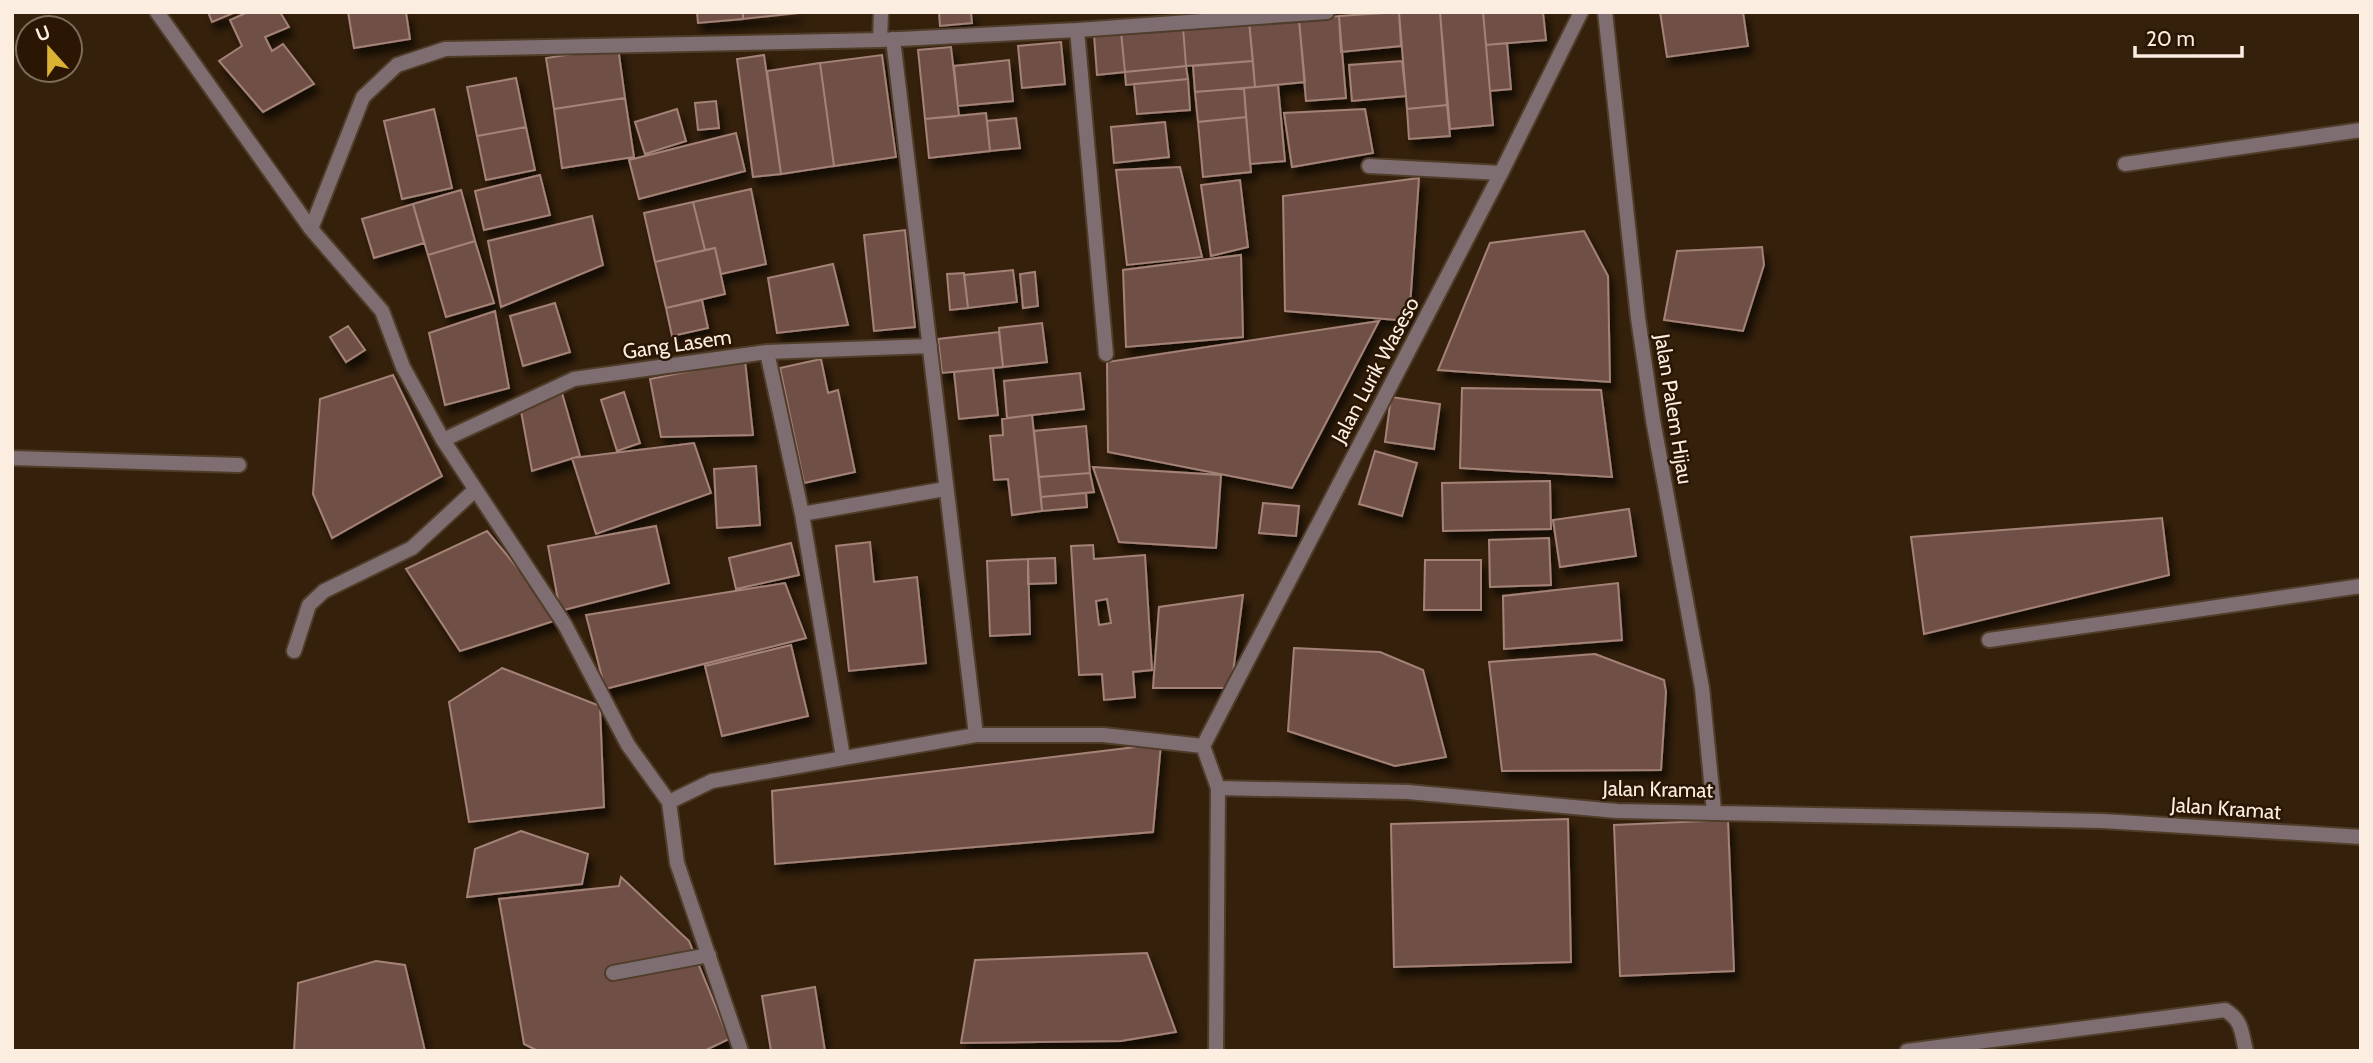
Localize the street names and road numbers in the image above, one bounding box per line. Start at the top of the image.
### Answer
street label: Jalan Lurik Waseso [1325,293,1424,448]
street label: Gang Lasem [621,324,733,364]
street label: Jalan Palem Hijau [1649,331,1698,486]
street label: Jalan Kramat [1602,776,1713,802]
street label: Jalan Kramat [2169,792,2282,824]

